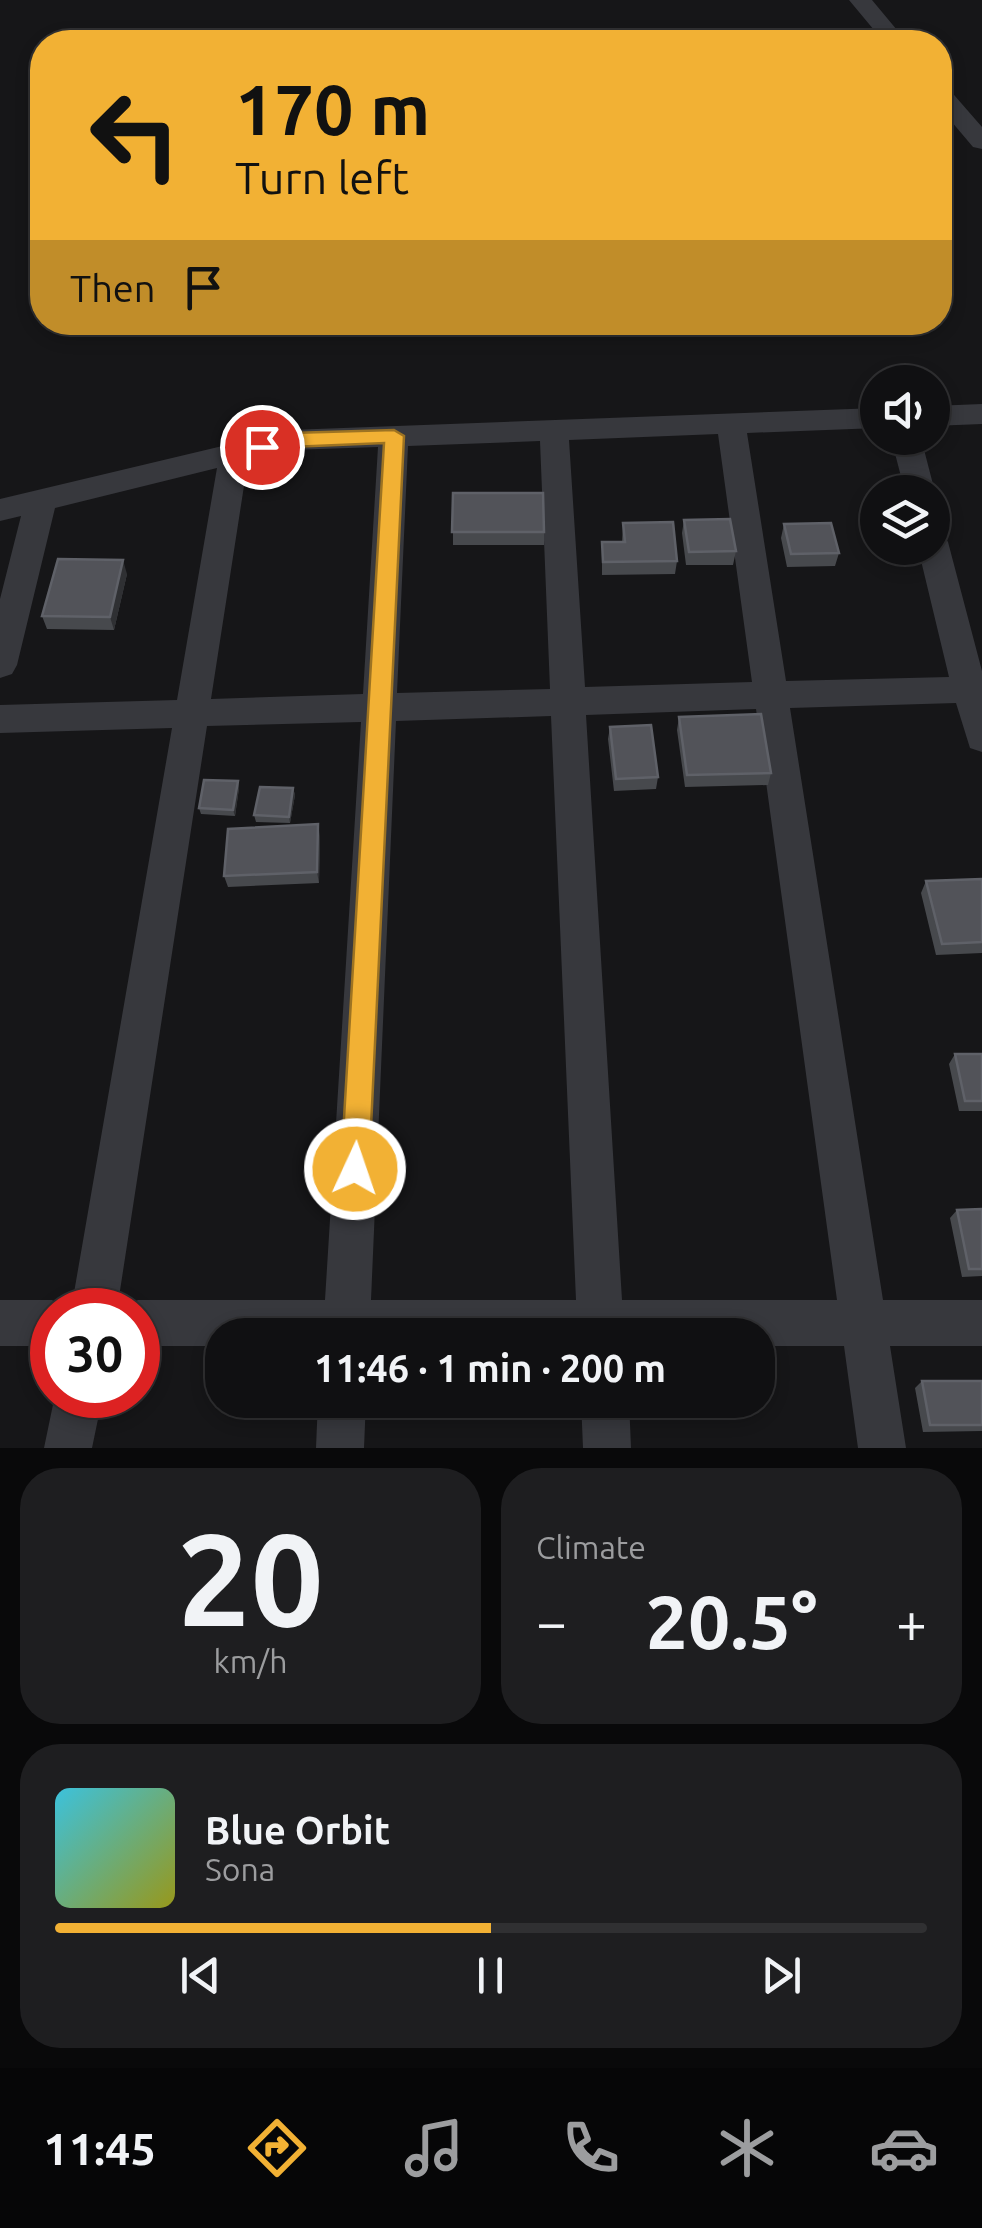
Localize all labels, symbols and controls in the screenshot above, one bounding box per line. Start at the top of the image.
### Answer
icon: left [70,70,200,200]
text: 170 m [235,70,430,148]
text: Turn left [235,152,409,203]
icon: arrive [176,260,231,315]
text: Then [70,267,156,309]
map controls [860,365,950,565]
button: sound [860,365,950,455]
pin [220,405,305,490]
icon: arrive [235,420,290,475]
button: layers [860,475,950,565]
position arrow [303,1117,407,1221]
speed limit sign: 30 [30,1288,160,1418]
text: 11:46 · 1 min · 200 m [314,1347,666,1389]
text: 20 [177,1505,324,1651]
text: Climate [536,1529,646,1565]
text: 20.5° [646,1579,817,1663]
text: − [536,1591,567,1652]
text: + [896,1591,927,1652]
text: km/h [214,1643,287,1679]
text: Blue Orbit [205,1809,390,1851]
text: Sona [205,1851,275,1887]
icon: previous [173,1948,228,2003]
icon: pause [463,1948,518,2003]
icon: next [754,1948,809,2003]
icon: directions [242,2113,312,2183]
icon: music [399,2113,469,2183]
icon: phone [556,2113,626,2183]
icon: climate [712,2113,782,2183]
icon: car [869,2113,939,2183]
text: 11:45 [43,2123,156,2174]

